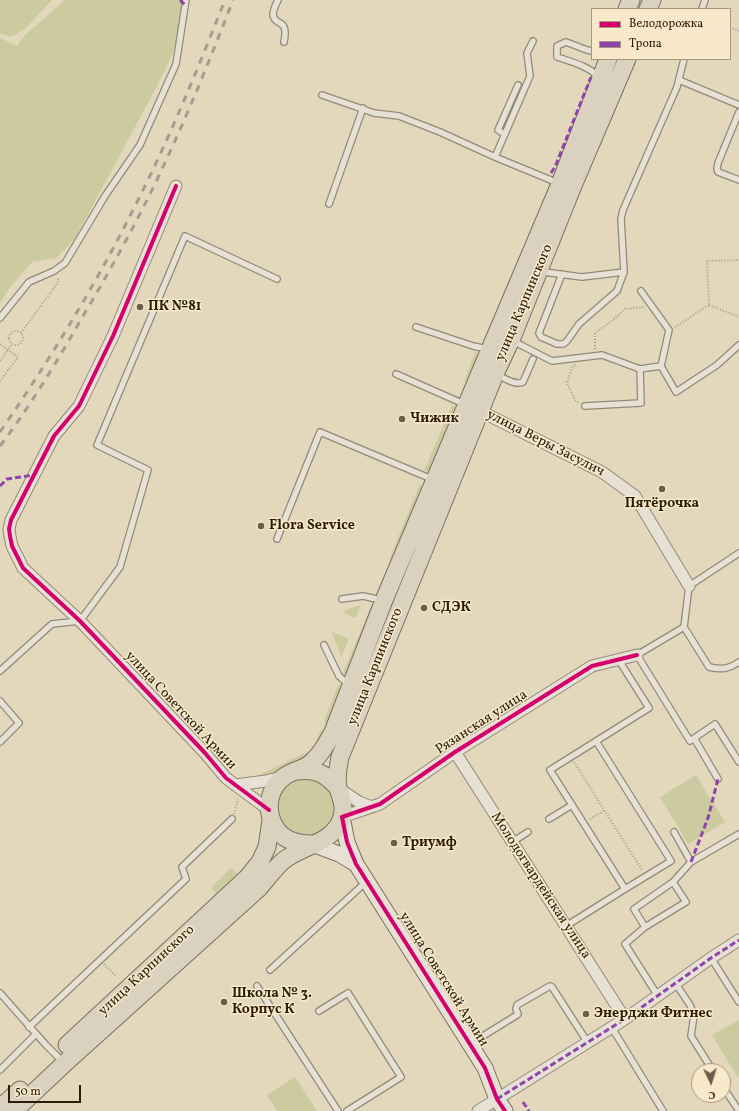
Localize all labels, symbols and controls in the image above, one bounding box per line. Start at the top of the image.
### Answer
legend [591,8,731,60]
text: Велодорожка [629,16,703,32]
text: Тропа [629,36,662,52]
street label: улица Карпинского [493,242,557,364]
place label: ПК №81 [148,299,201,315]
marker: ПК №81 [135,302,145,312]
street label: улица Веры Засулич [483,407,607,481]
place label: Чижик [410,411,459,427]
marker: Чижик [397,414,407,424]
marker: Пятёрочка [657,484,667,494]
place label: Пятёрочка [625,496,699,512]
place label: Flora Service [269,518,355,534]
marker: Flora Service [256,521,266,531]
place label: СДЭК [432,600,471,616]
marker: СДЭК [419,603,429,613]
street label: улица Карпинского [345,606,407,728]
street label: улица Советской Армии [121,648,239,774]
street label: Рязанская улица [433,687,531,759]
street label: Молодогвардейская улица [486,810,594,962]
place label: Триумф [402,835,457,851]
marker: Триумф [389,838,399,848]
street label: улица Советской Армии [395,910,491,1050]
street label: улица Карпинского [95,922,199,1020]
place label: Школа № 3. Корпус К [232,986,312,1018]
marker: Школа № 3. Корпус К [219,997,229,1007]
place label: Энерджи Фитнес [594,1006,712,1022]
marker: Энерджи Фитнес [581,1009,591,1019]
north arrow [691,1063,731,1103]
scale bar [10,1077,83,1103]
text: 50 m [15,1084,41,1100]
text: С [708,1087,716,1102]

